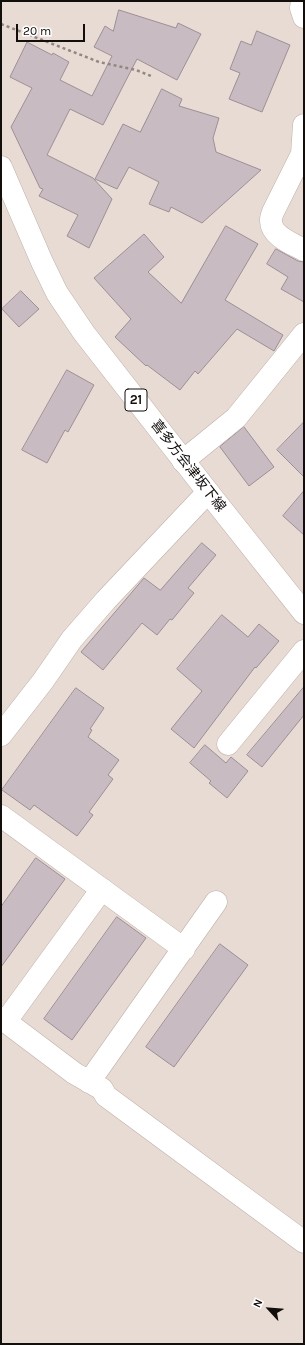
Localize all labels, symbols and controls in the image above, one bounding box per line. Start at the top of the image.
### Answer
scale bar [18,16,87,42]
text: 20 m [23,24,51,38]
road number: 21 [125,389,147,411]
street label: 喜多方会津坂下線 [147,417,229,515]
north arrow [249,1289,289,1329]
text: N [250,1297,265,1310]

